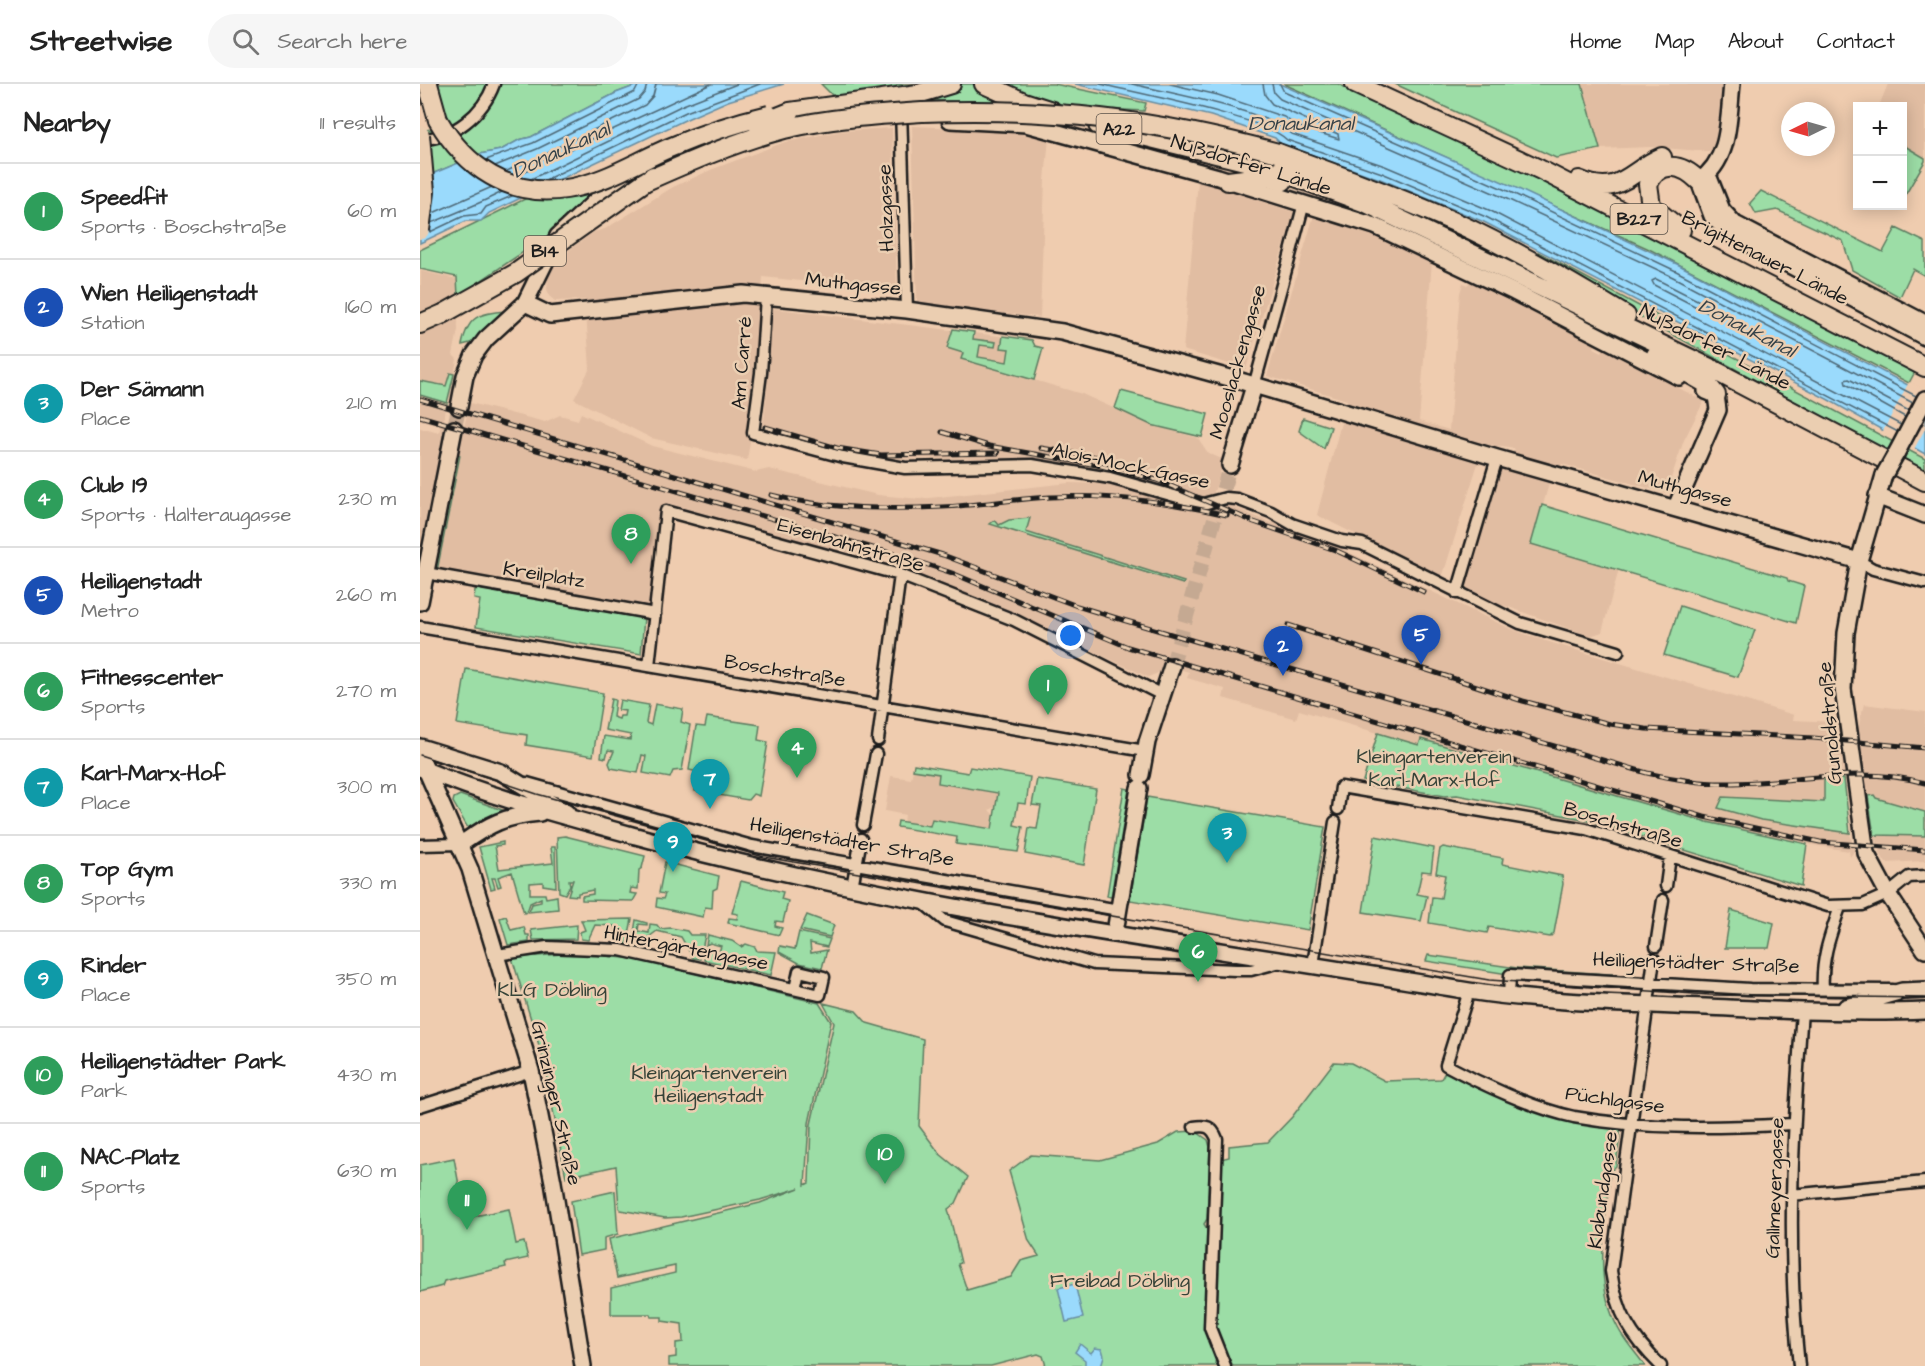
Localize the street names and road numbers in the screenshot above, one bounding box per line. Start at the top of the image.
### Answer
road number: A22 [1096,114,1142,144]
street label: Nußdorfer Lände [1167,127,1335,203]
street label: Holzgasse [870,163,903,252]
road number: B227 [1610,204,1668,234]
street label: Brigittenauer Lände [1676,204,1853,313]
road number: B14 [524,236,566,266]
street label: Muthgasse [804,265,902,304]
street label: Mooslackengasse [1203,281,1274,443]
street label: Nußdorfer Lände [1635,297,1796,397]
street label: Am Carré [725,315,759,411]
street label: Alois-Mock-Gasse [1050,436,1213,496]
street label: Muthgasse [1635,463,1735,516]
street label: Eisenbahnstraße [774,511,928,579]
street label: Kreilplatz [501,555,587,595]
street label: Boschstraße [722,648,848,694]
street label: Gunoldstraße [1811,660,1849,786]
street label: Boschstraße [1560,795,1686,855]
street label: Heiligenstädter Straße [747,810,957,875]
street label: Hintergärtengasse [601,918,771,979]
street label: Heiligenstädter Straße [1592,945,1800,982]
street label: Grinzinger Straße [522,1018,589,1188]
street label: Püchlgasse [1563,1079,1667,1122]
street label: Gallmeyergasse [1759,1117,1792,1259]
street label: Klabundgasse [1581,1129,1626,1251]

